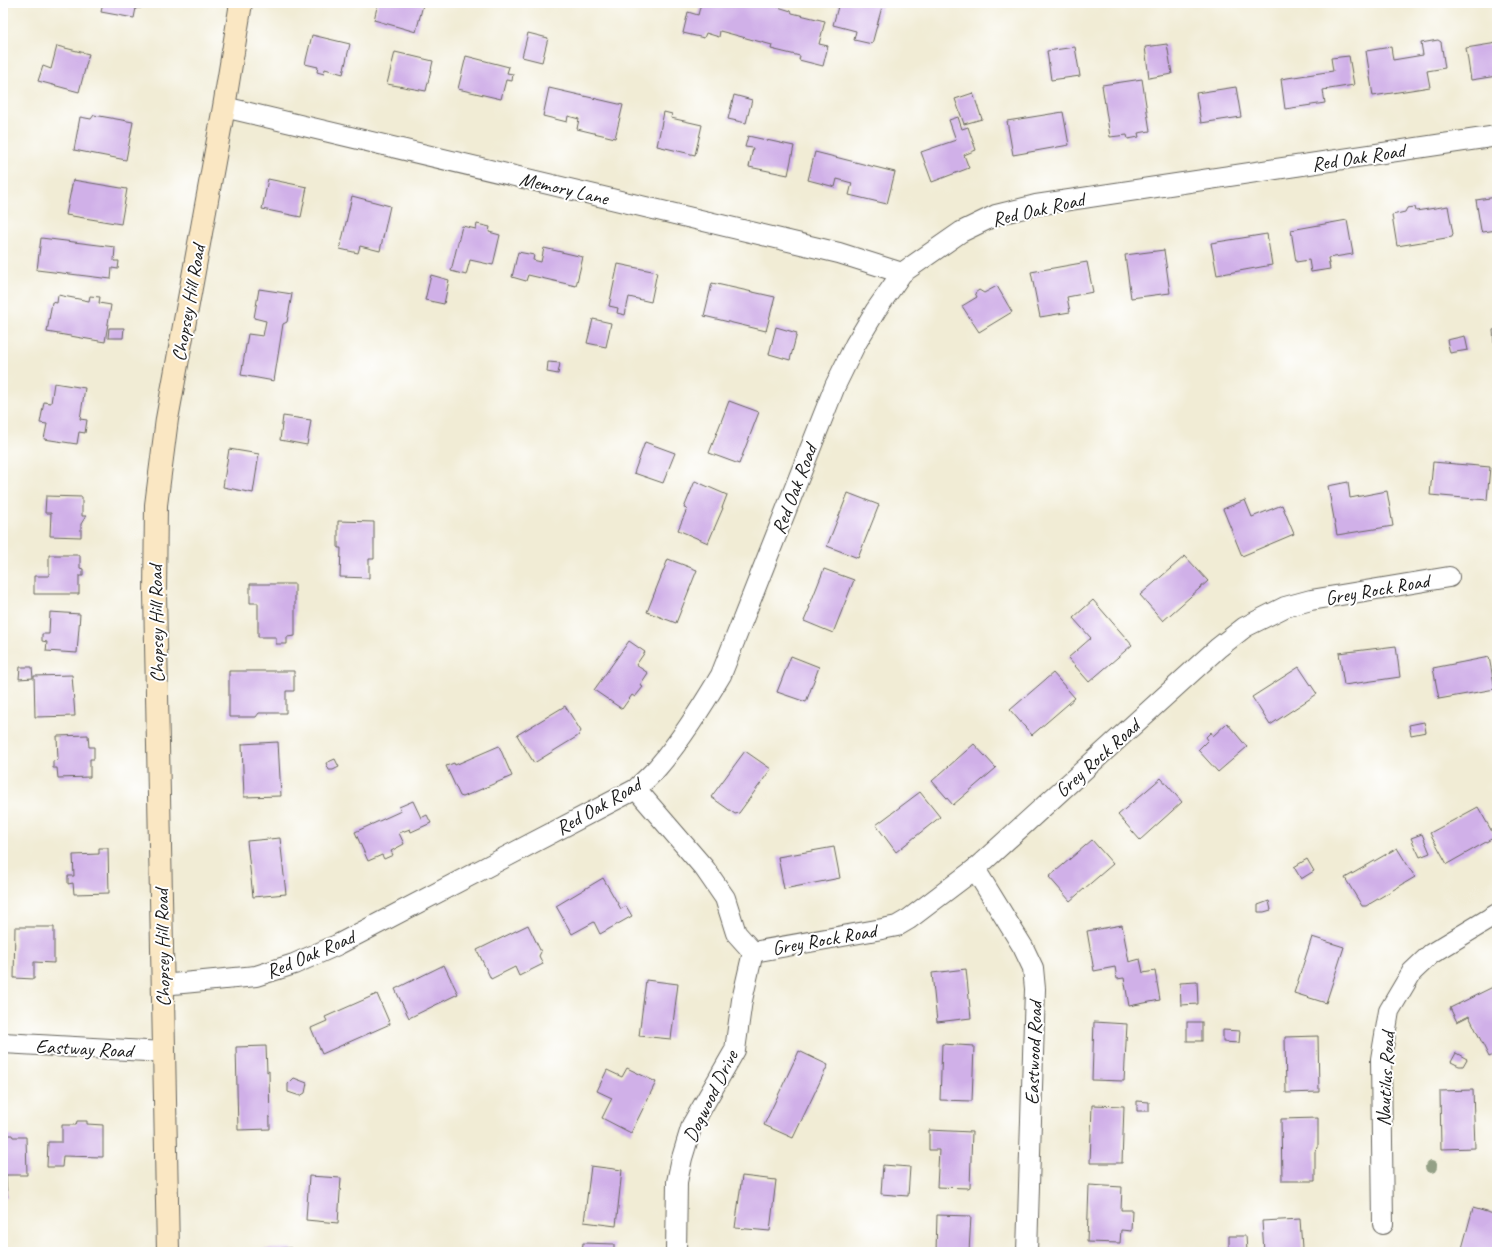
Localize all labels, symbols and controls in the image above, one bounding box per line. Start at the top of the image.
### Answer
street label: Red Oak Road [1310,137,1410,177]
street label: Memory Lane [517,166,612,211]
street label: Red Oak Road [989,186,1090,232]
street label: Chopsey Hill Road [166,240,212,363]
street label: Red Oak Road [766,438,824,538]
street label: Chopsey Hill Road [143,562,170,683]
street label: Grey Rock Road [1323,568,1434,611]
street label: Grey Rock Road [1050,712,1147,803]
street label: Red Oak Road [551,771,648,841]
street label: Chopsey Hill Road [149,886,176,1007]
street label: Grey Rock Road [770,918,881,961]
street label: Red Oak Road [262,923,361,984]
street label: Eastwood Road [1019,998,1048,1105]
street label: Nautilus Road [1371,1028,1401,1127]
street label: Eastway Road [35,1033,136,1064]
street label: Dogwood Drive [678,1045,744,1146]

